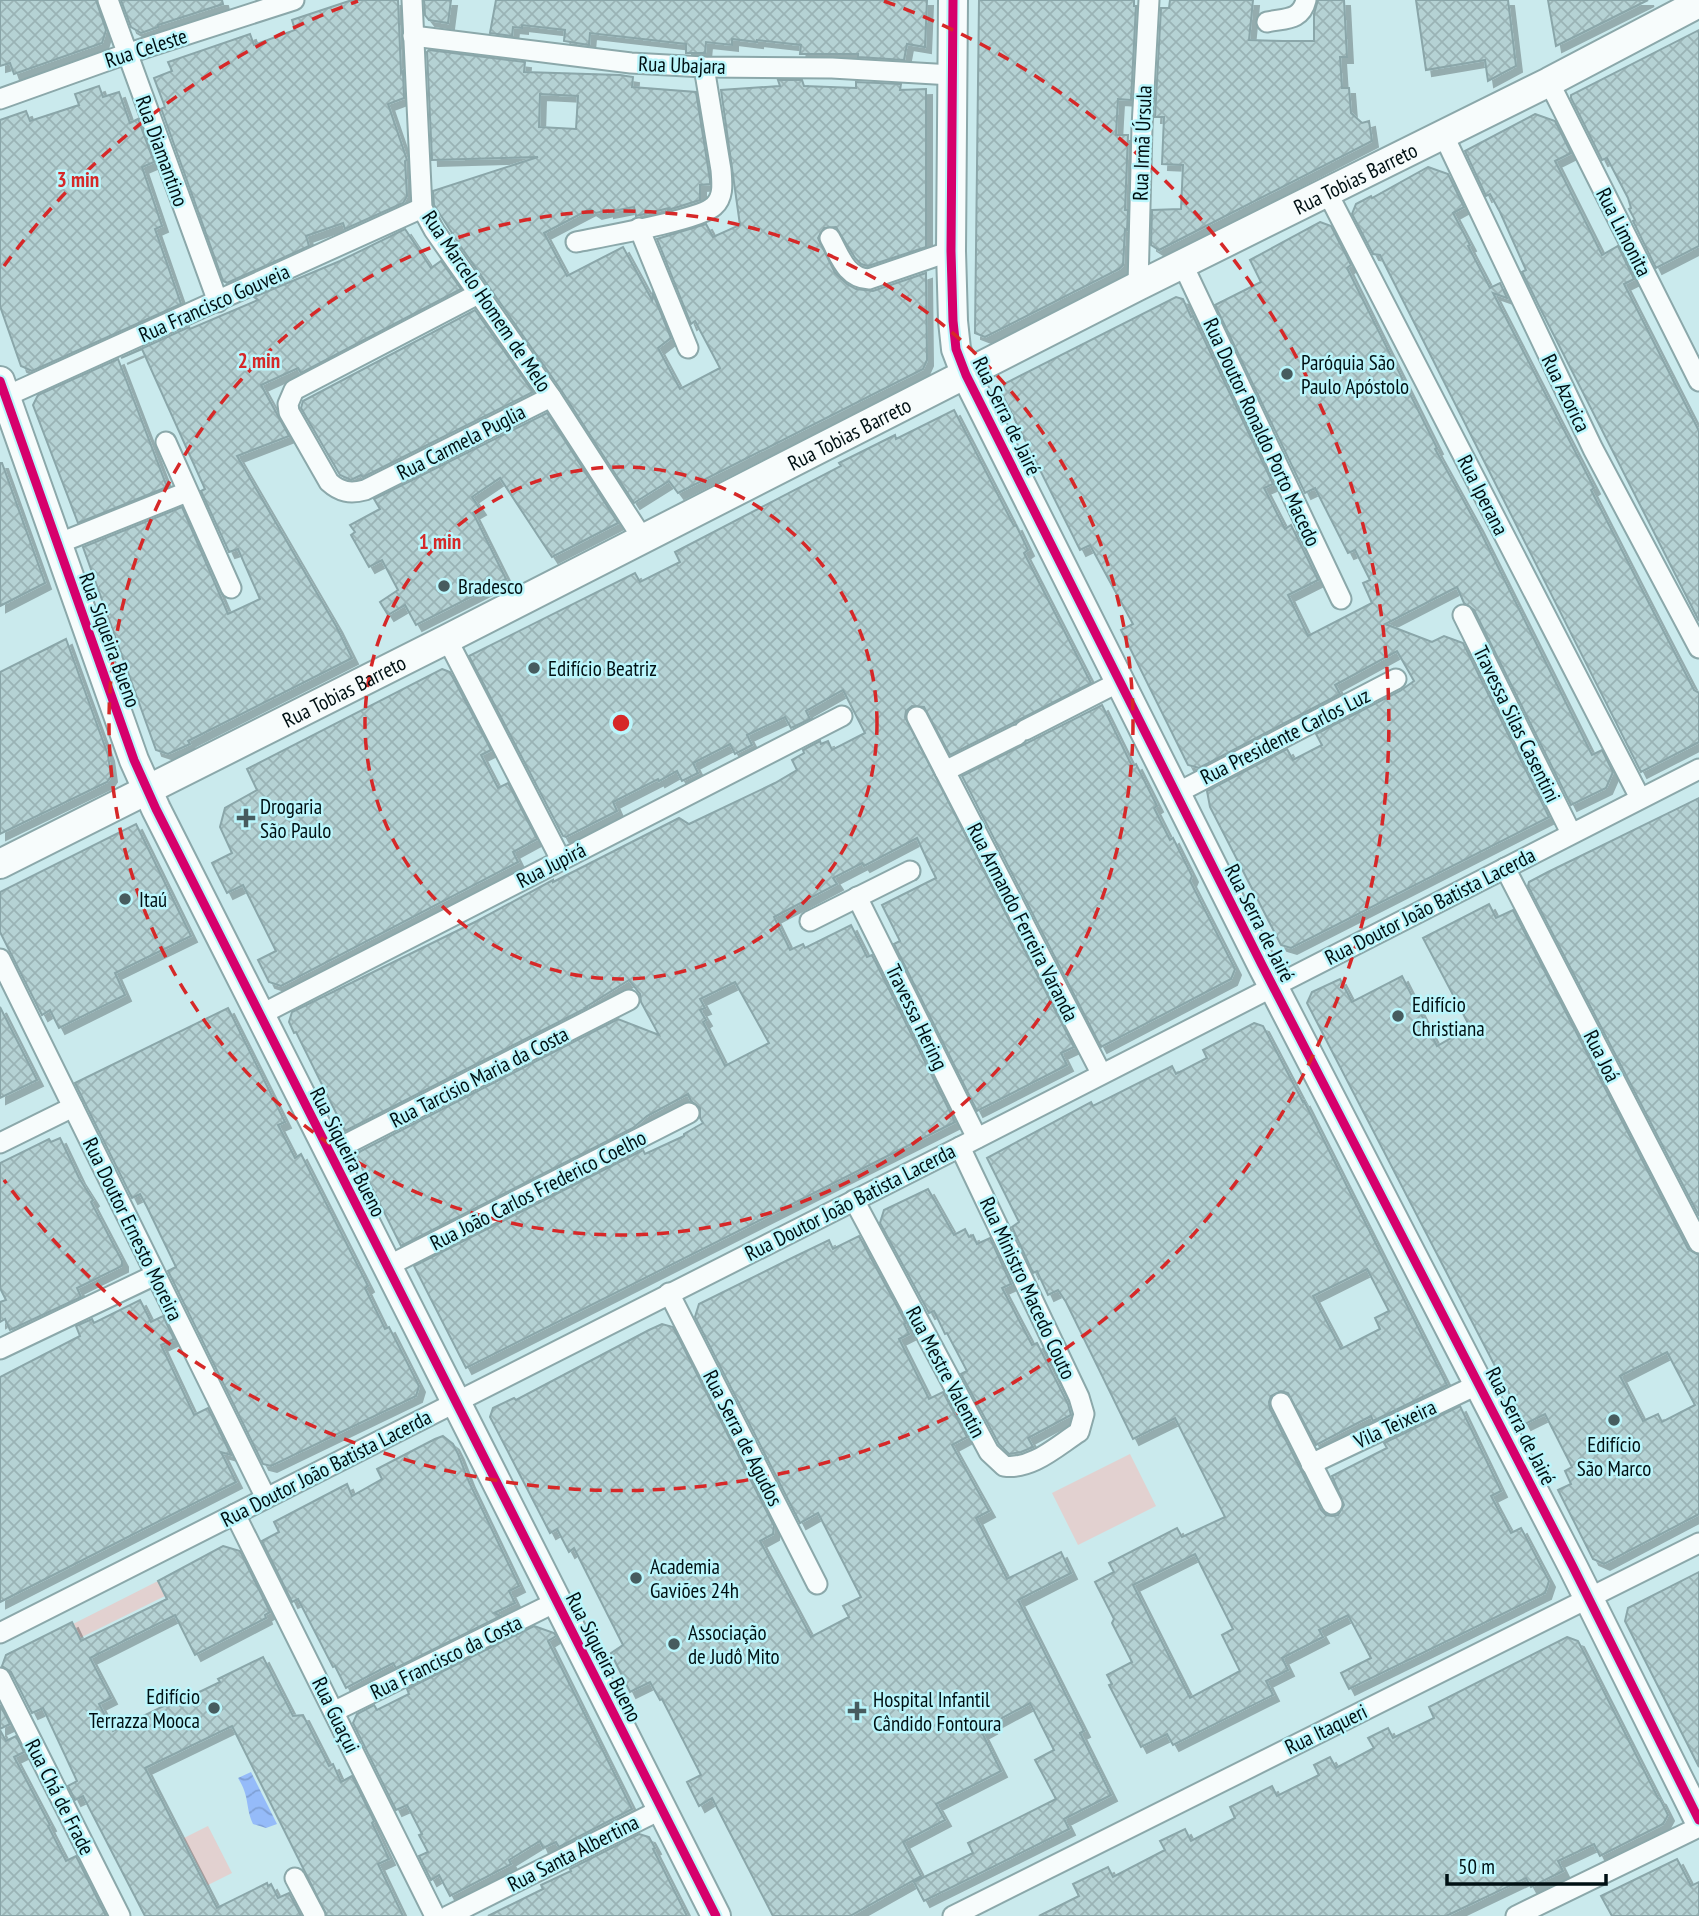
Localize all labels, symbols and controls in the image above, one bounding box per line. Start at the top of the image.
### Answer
street label: Rua Celeste [102,22,190,74]
street label: Rua Ubajara [638,50,726,80]
street label: Rua Irmã Úrsula [1126,85,1158,201]
street label: Rua Diamantino [129,92,195,210]
street label: Rua Tobias Barreto [1289,136,1422,220]
text: 3 min [57,166,99,193]
street label: Rua Limonita [1590,183,1658,281]
street label: Rua Marcelo Homem de Melo [416,205,558,397]
street label: Rua Francisco Gouveia [134,258,294,348]
street label: Rua Doutor Ronaldo Porto Macedo [1197,314,1327,550]
text: 2 min [238,347,280,374]
place label: Paróquia São Paulo Apóstolo [1301,349,1409,400]
street label: Rua Azorica [1536,349,1596,437]
street label: Rua Serra de Jairé [967,352,1047,480]
marker: Paróquia São Paulo Apóstolo [1279,366,1295,382]
street label: Rua Tobias Barreto [783,391,915,476]
street label: Rua Carmela Puglia [392,398,530,486]
street label: Rua Iperana [1451,450,1515,540]
text: 1 min [419,528,461,555]
street label: Rua Siqueira Bueno [73,569,147,711]
place label: Bradesco [458,573,523,600]
marker: Bradesco [436,578,452,594]
street label: Travessa Silas Casentini [1467,641,1567,807]
street label: Rua Tobias Barreto [278,649,410,733]
place label: Edifício Beatriz [548,655,657,682]
marker: Edifício Beatriz [526,660,542,676]
street label: Rua Presidente Carlos Luz [1196,682,1374,790]
centre of rings [609,711,633,735]
place label: Drogaria São Paulo [260,793,331,844]
marker: Drogaria São Paulo [238,810,254,826]
street label: Rua Armando Ferreira Varanda [961,818,1085,1026]
street label: Rua Jupirá [512,836,590,894]
street label: Rua Doutor João Batista Lacerda [1320,841,1540,971]
street label: Rua Serra de Jairé [1219,860,1301,986]
place label: Itaú [139,886,167,913]
marker: Itaú [117,891,133,907]
street label: Travessa Hering [880,960,954,1074]
place label: Edifício Christiana [1412,991,1485,1042]
marker: Edifício Christiana [1390,1008,1406,1024]
street label: Rua Tarcisio Maria da Costa [385,1020,573,1134]
street label: Rua Joá [1578,1026,1626,1086]
street label: Rua Siqueira Bueno [304,1083,392,1221]
street label: Rua João Carlos Frederico Coelho [425,1124,651,1256]
street label: Rua Doutor Ernesto Moreira [77,1133,189,1325]
street label: Rua Doutor João Batista Lacerda [740,1137,960,1267]
street label: Rua Ministro Macedo Couto [974,1193,1082,1383]
street label: Rua Mestre Valentin [900,1302,992,1442]
street label: Rua Serra de Jairé [1480,1363,1562,1489]
street label: Rua Serra de Agudos [697,1366,789,1510]
street label: Vila Teixeira [1349,1393,1440,1455]
street label: Rua Doutor João Batista Lacerda [216,1403,436,1533]
marker: Edifício São Marco [1606,1412,1622,1428]
place label: Edifício São Marco [1577,1431,1651,1482]
place label: Academia Gaviões 24h [650,1553,739,1604]
marker: Academia Gaviões 24h [628,1570,644,1586]
street label: Rua Siqueira Bueno [560,1588,648,1726]
street label: Rua Francisco da Costa [366,1609,526,1705]
place label: Associação de Judô Mito [688,1619,780,1670]
marker: Associação de Judô Mito [666,1636,682,1652]
street label: Rua Guaçui [306,1673,366,1757]
place label: Edifício Terrazza Mooca [89,1683,200,1734]
place label: Hospital Infantil Cândido Fontoura [873,1686,1001,1737]
street label: Rua Itaqueri [1280,1698,1372,1760]
marker: Edifício Terrazza Mooca [206,1700,222,1716]
marker: Hospital Infantil Cândido Fontoura [847,1701,867,1721]
street label: Rua Chá de Frade [19,1734,101,1860]
street label: Rua Santa Albertina [503,1808,643,1898]
scale bar [1447,1842,1606,1886]
text: 50 m [1458,1853,1495,1880]

